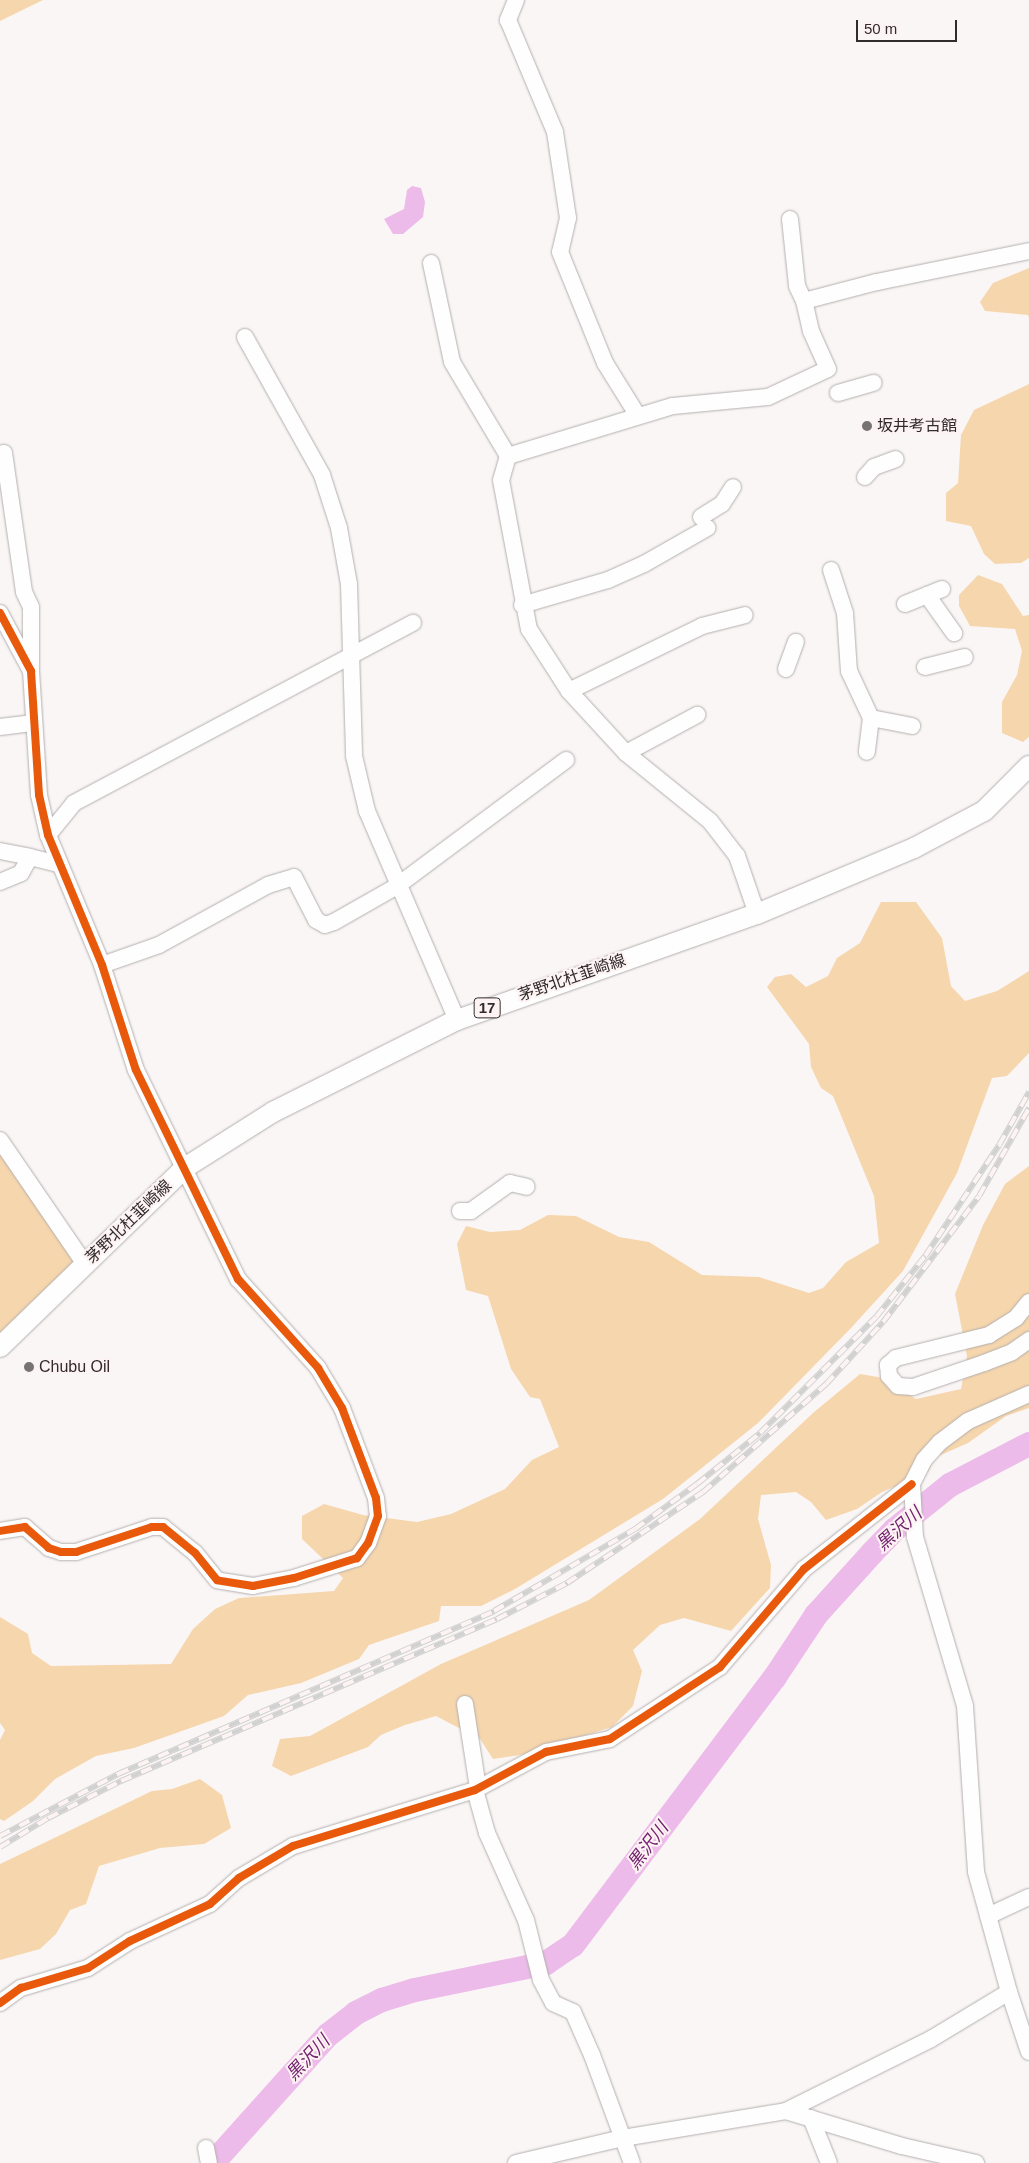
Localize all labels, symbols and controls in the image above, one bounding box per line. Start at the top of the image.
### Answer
scale bar [859,10,960,42]
text: 50 m [864,20,897,37]
place label: 坂井考古館 [877,416,957,436]
marker: 坂井考古館 [861,420,873,432]
street label: 茅野北杜韮崎線 [516,951,628,1005]
road number: 17 [473,996,501,1020]
street label: 茅野北杜韮崎線 [82,1176,176,1268]
place label: Chubu Oil [39,1357,110,1377]
marker: Chubu Oil [23,1361,35,1373]
water label: 黒沢川 [872,1503,926,1555]
water label: 黒沢川 [623,1818,673,1874]
water label: 黒沢川 [282,2031,334,2085]

